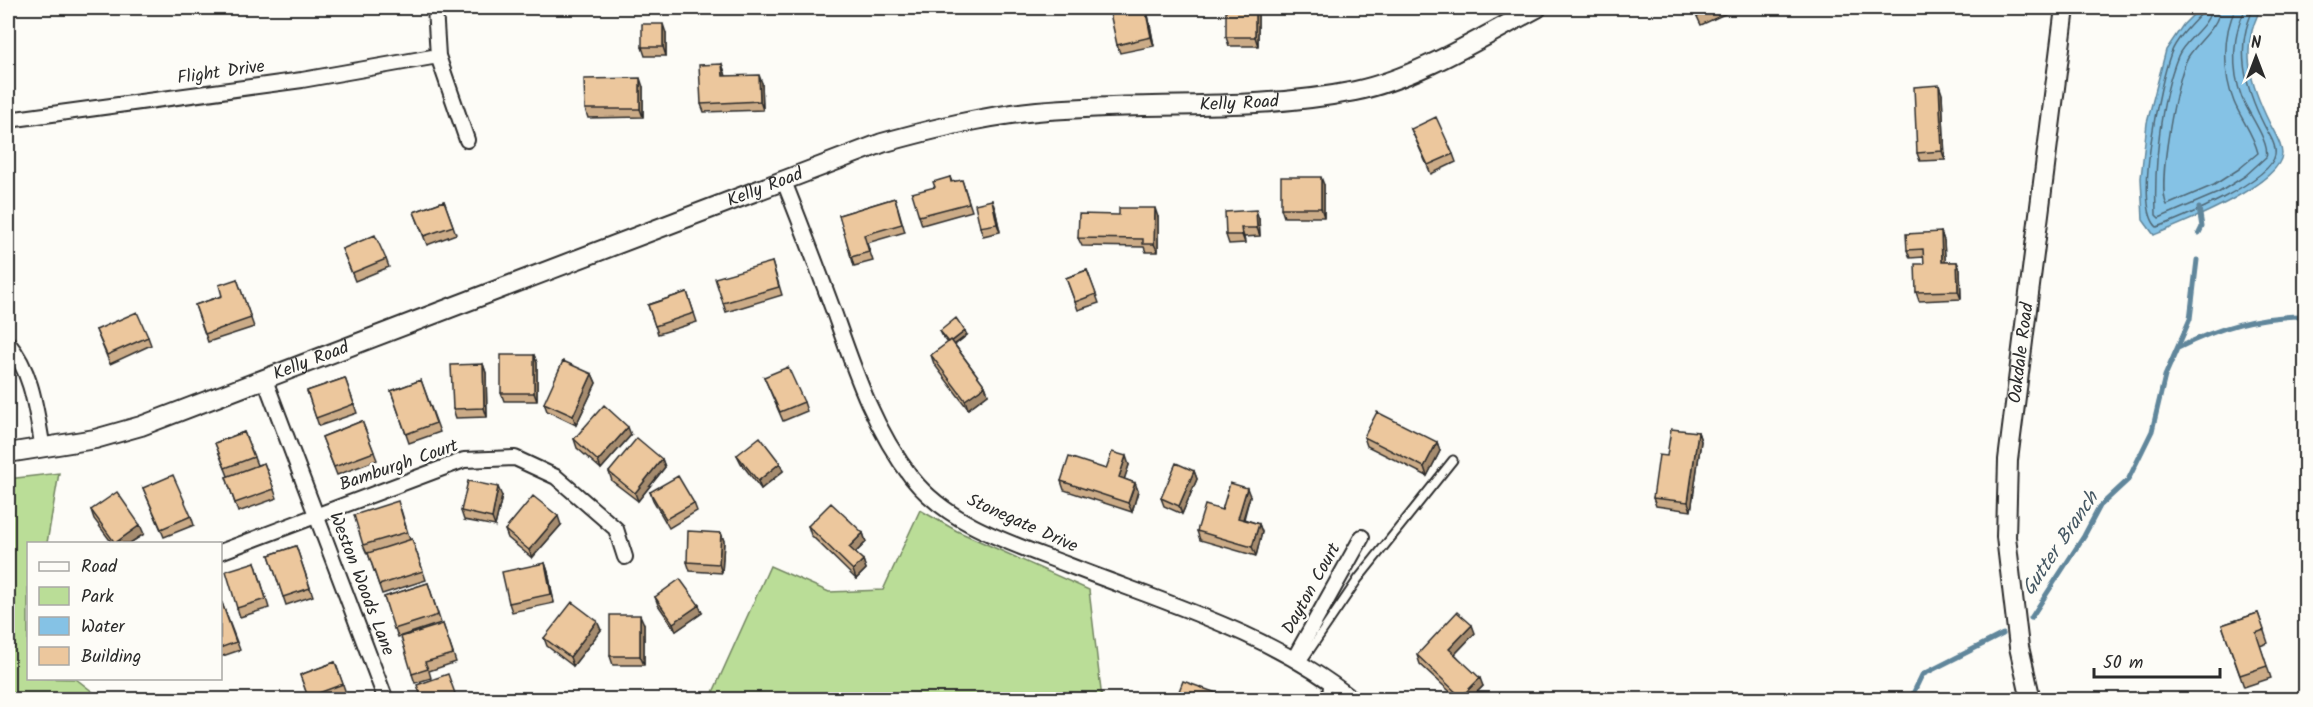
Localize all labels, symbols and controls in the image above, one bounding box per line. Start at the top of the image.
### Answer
north arrow [2226,27,2286,87]
text: N [2251,31,2261,56]
street label: Flight Drive [175,53,267,93]
street label: Kelly Road [1199,87,1281,120]
street label: Kelly Road [723,160,808,215]
street label: Oakdale Road [2001,300,2042,405]
street label: Kelly Road [269,333,354,389]
street label: Bamburgh Court [336,432,463,500]
water label: Gutter Branch [2014,483,2109,603]
street label: Stonegate Drive [962,487,1082,561]
street label: Weston Woods Lane [320,508,402,660]
street label: Dayton Court [1275,537,1350,640]
legend [27,542,222,680]
text: Road [81,553,118,582]
text: Park [81,583,114,612]
text: Water [81,613,126,642]
scale bar [2094,641,2220,679]
text: Building [81,643,141,672]
text: 50 m [2103,649,2143,678]

